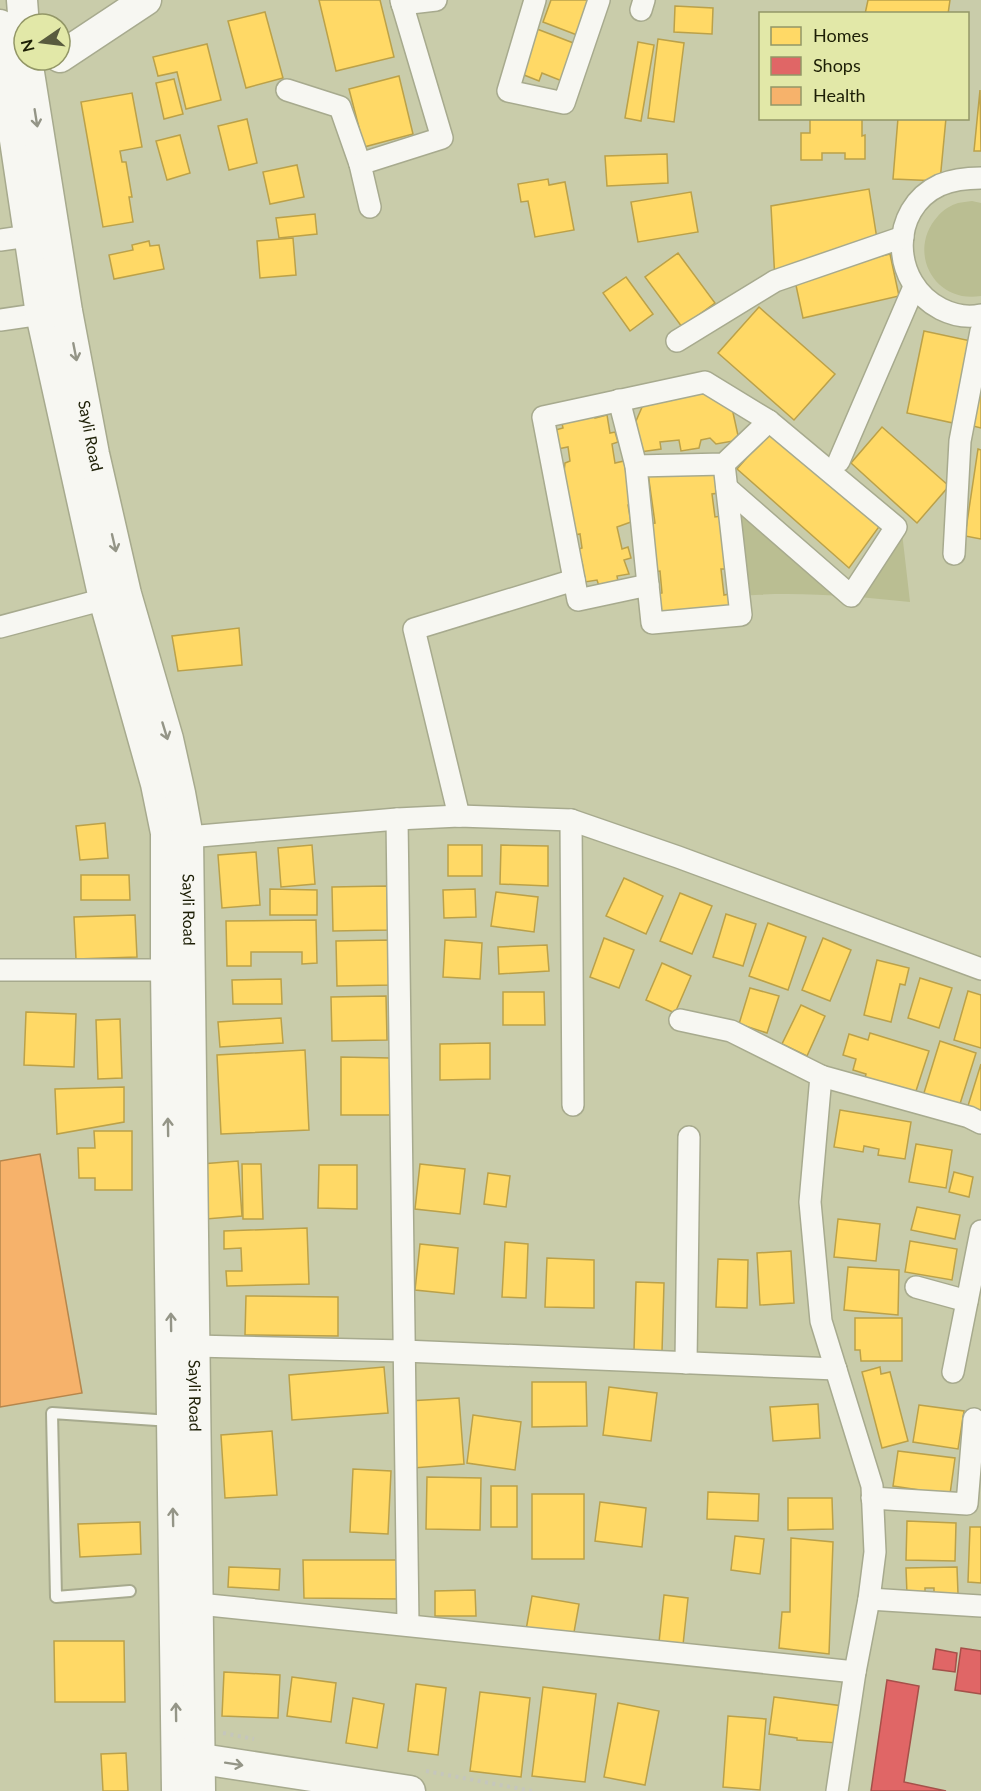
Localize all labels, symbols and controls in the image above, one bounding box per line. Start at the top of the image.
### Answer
north arrow [12,12,72,72]
legend [759,12,969,120]
text: Homes [813,24,869,46]
text: N [16,37,38,54]
text: Shops [813,54,861,76]
text: Health [813,84,866,106]
one-way arrow [30,108,41,127]
one-way arrow [70,341,81,361]
street label: Sayli Road [75,398,108,473]
one-way arrow [109,532,120,552]
one-way arrow [160,721,171,740]
street label: Sayli Road [179,874,199,946]
one-way arrow [162,1117,174,1137]
one-way arrow [165,1312,176,1332]
street label: Sayli Road [186,1360,205,1432]
one-way arrow [167,1507,179,1527]
one-way arrow [170,1702,181,1722]
one-way arrow [224,1758,243,1769]

